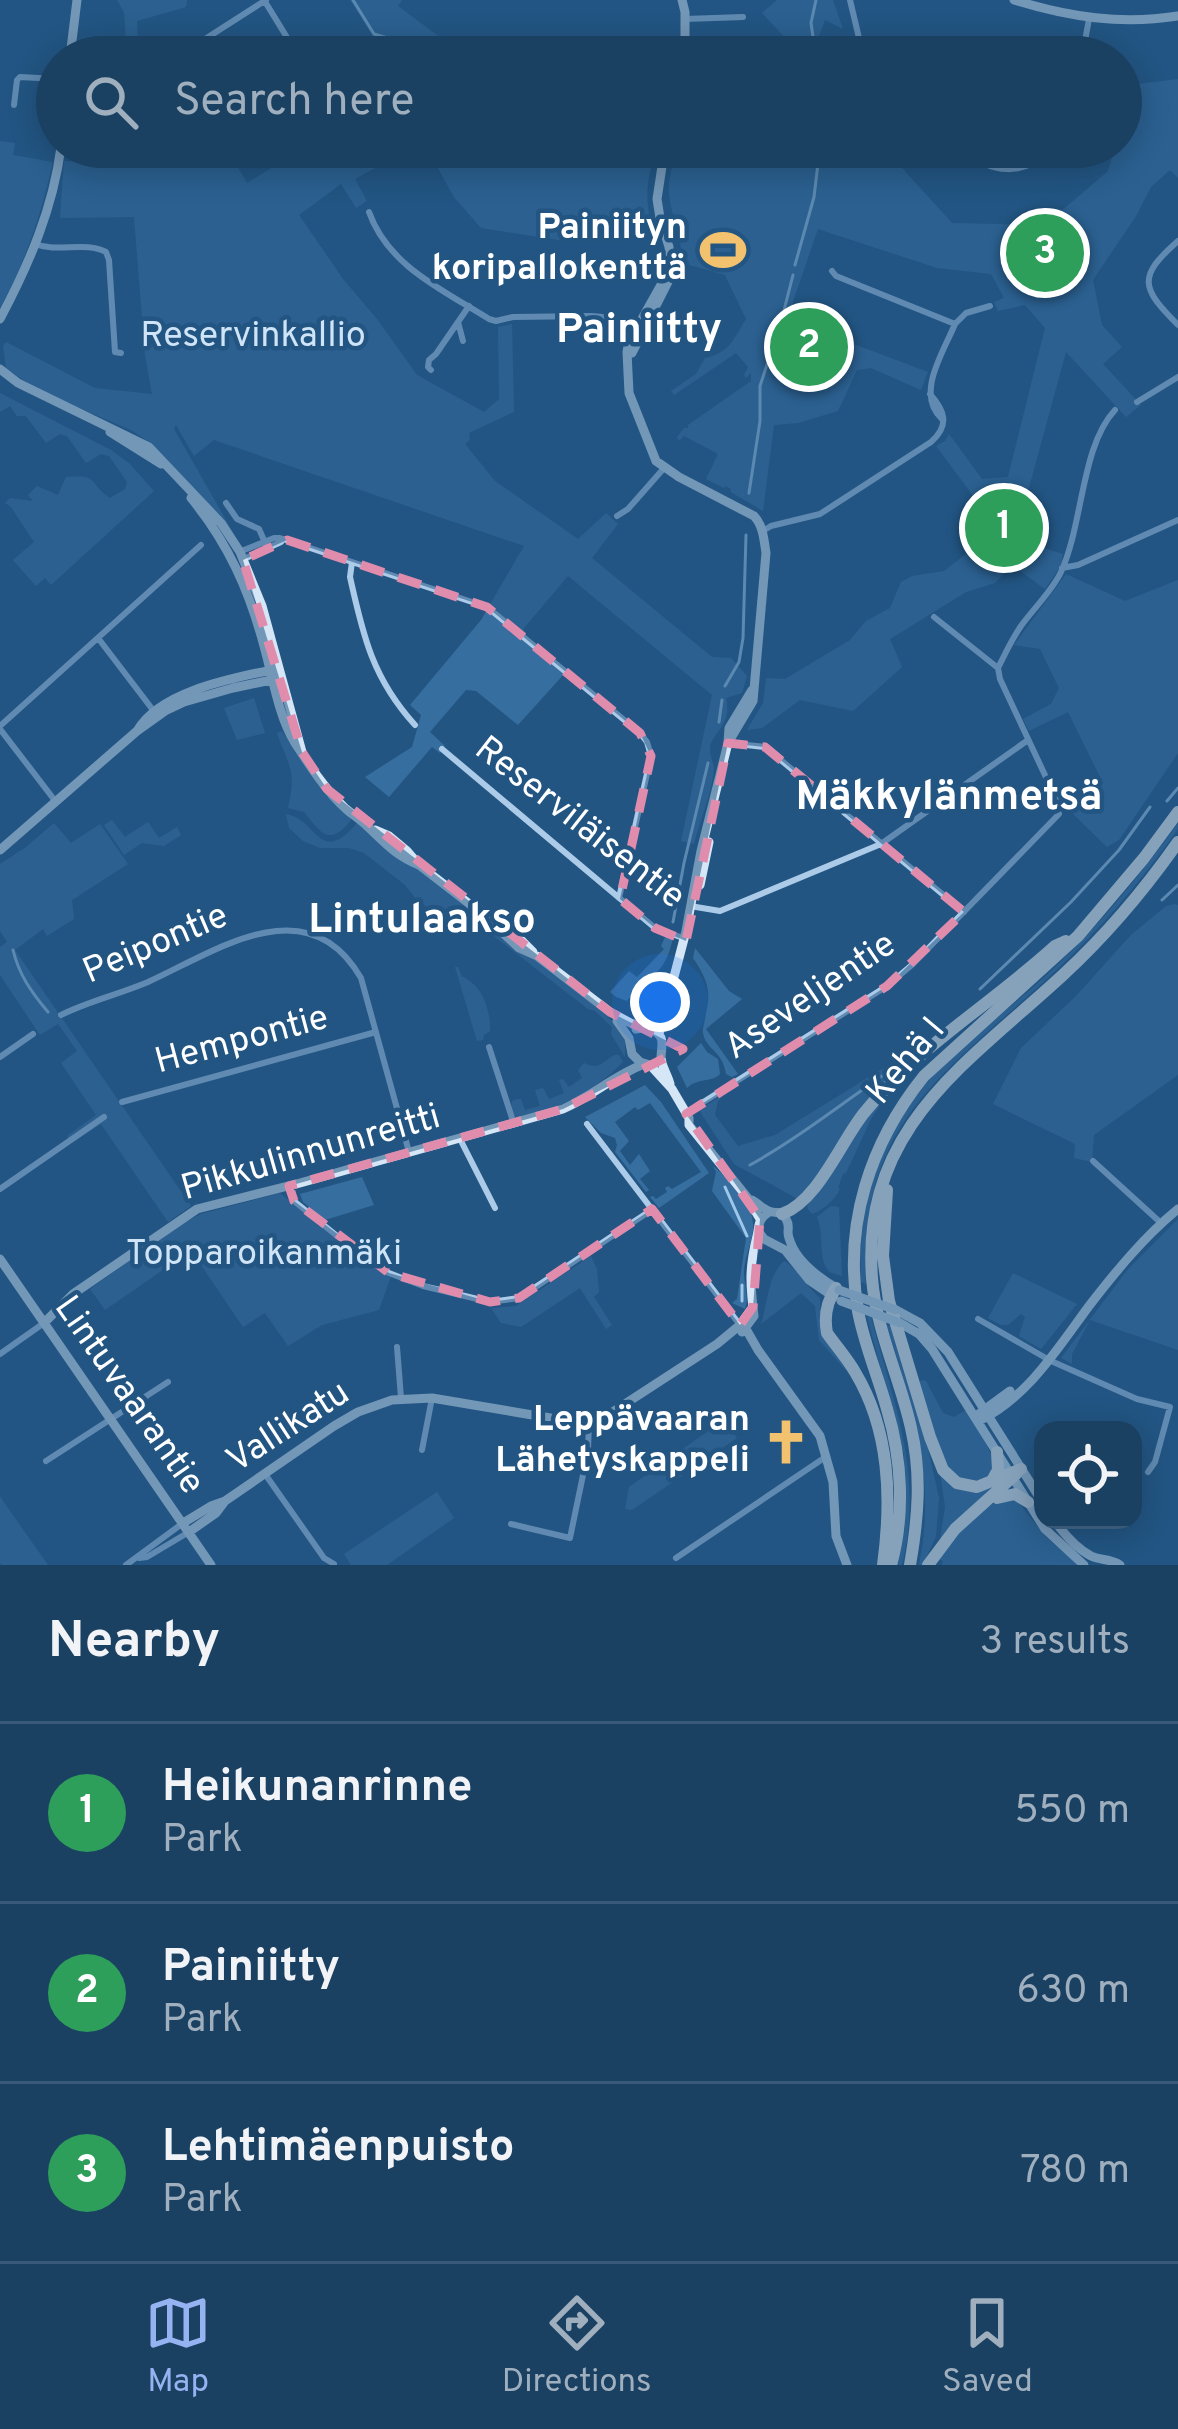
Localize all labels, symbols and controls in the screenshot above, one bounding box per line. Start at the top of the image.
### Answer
search box [36,36,1142,168]
icon: search [78,69,144,135]
text: Search here [174,74,414,131]
place label: Painiityn koripallokenttä [432,206,687,293]
pin: 3 [1006,208,1084,298]
sports icon: Painiityn koripallokenttä [698,225,748,275]
pin: 2 [770,302,848,392]
district label: Painiitty [556,305,722,358]
park label: Reservinkallio [140,314,366,360]
pin: 1 [965,483,1043,573]
street label: Reserviläisentie [464,727,694,921]
district label: Mäkkylänmetsä [796,772,1103,825]
street label: Peipontie [76,894,236,996]
district label: Lintulaakso [308,895,536,948]
street label: Aseveljentie [716,923,906,1071]
your location [630,972,690,1032]
street label: Hempontie [150,996,334,1086]
street label: Kehä I [857,1009,957,1115]
street label: Pikkulinnunreitti [176,1095,446,1213]
park label: Topparoikanmäki [126,1232,402,1278]
street label: Lintuvaarantie [43,1288,213,1504]
street label: Vallikatu [219,1371,359,1485]
place label: Leppävaaran Lähetyskappeli [495,1398,750,1485]
church icon: Leppävaaran Lähetyskappeli [761,1417,811,1467]
map controls [1034,1421,1142,1529]
button: locate [1034,1421,1142,1529]
text: Nearby [48,1611,220,1676]
text: 3 results [980,1619,1130,1668]
text: Heikunanrinne [162,1760,472,1817]
text: 1 [79,1788,95,1837]
text: 550 m [1014,1788,1130,1837]
text: Park [162,1817,243,1866]
text: Painiitty [162,1940,340,1997]
text: 2 [75,1968,99,2017]
text: 630 m [1016,1968,1130,2017]
text: Park [162,1997,243,2046]
text: Lehtimäenpuisto [162,2120,514,2177]
text: 3 [75,2148,99,2197]
text: 780 m [1020,2148,1130,2197]
text: Park [162,2177,243,2226]
tab: Map [145,2290,211,2404]
tab: Directions [502,2290,652,2404]
tab: Saved [942,2290,1033,2404]

